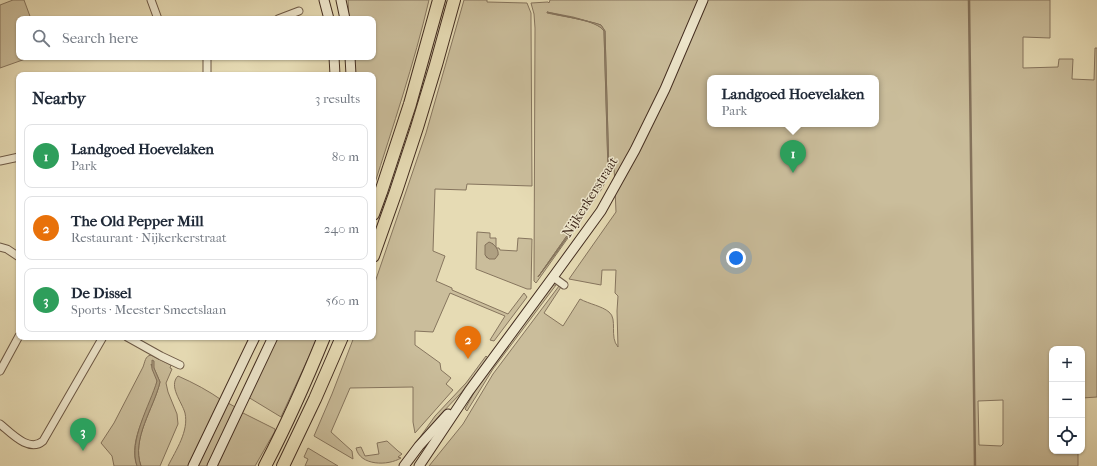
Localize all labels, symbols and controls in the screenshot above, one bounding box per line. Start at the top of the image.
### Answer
search box [16,16,376,60]
icon: search [30,27,52,49]
text: Search here [62,29,138,47]
popup [707,75,879,127]
text: Landgoed Hoevelaken [721,85,865,103]
text: Nearby [32,88,86,108]
text: 3 results [315,91,360,106]
text: Park [721,103,747,118]
text: Landgoed Hoevelaken [71,140,214,158]
pin: 1 [780,140,806,173]
text: 1 [44,149,48,164]
text: 80 m [332,149,359,164]
street label: Nijkerkerstraat [558,154,622,240]
text: Park [71,158,97,173]
text: The Old Pepper Mill [71,212,204,230]
text: 2 [43,221,49,236]
text: 240 m [324,221,359,236]
text: Restaurant · Nijkerkerstraat [71,230,227,245]
your location [726,248,746,268]
text: De Dissel [71,284,132,302]
text: 3 [43,293,49,308]
text: 560 m [326,293,359,308]
text: Sports · Meester Smeetslaan [71,302,226,317]
pin: 2 [455,326,481,359]
map controls [1049,346,1085,454]
button: + [1049,346,1085,382]
button: − [1049,382,1085,418]
pin: 3 [70,418,96,451]
button: locate [1049,418,1085,454]

